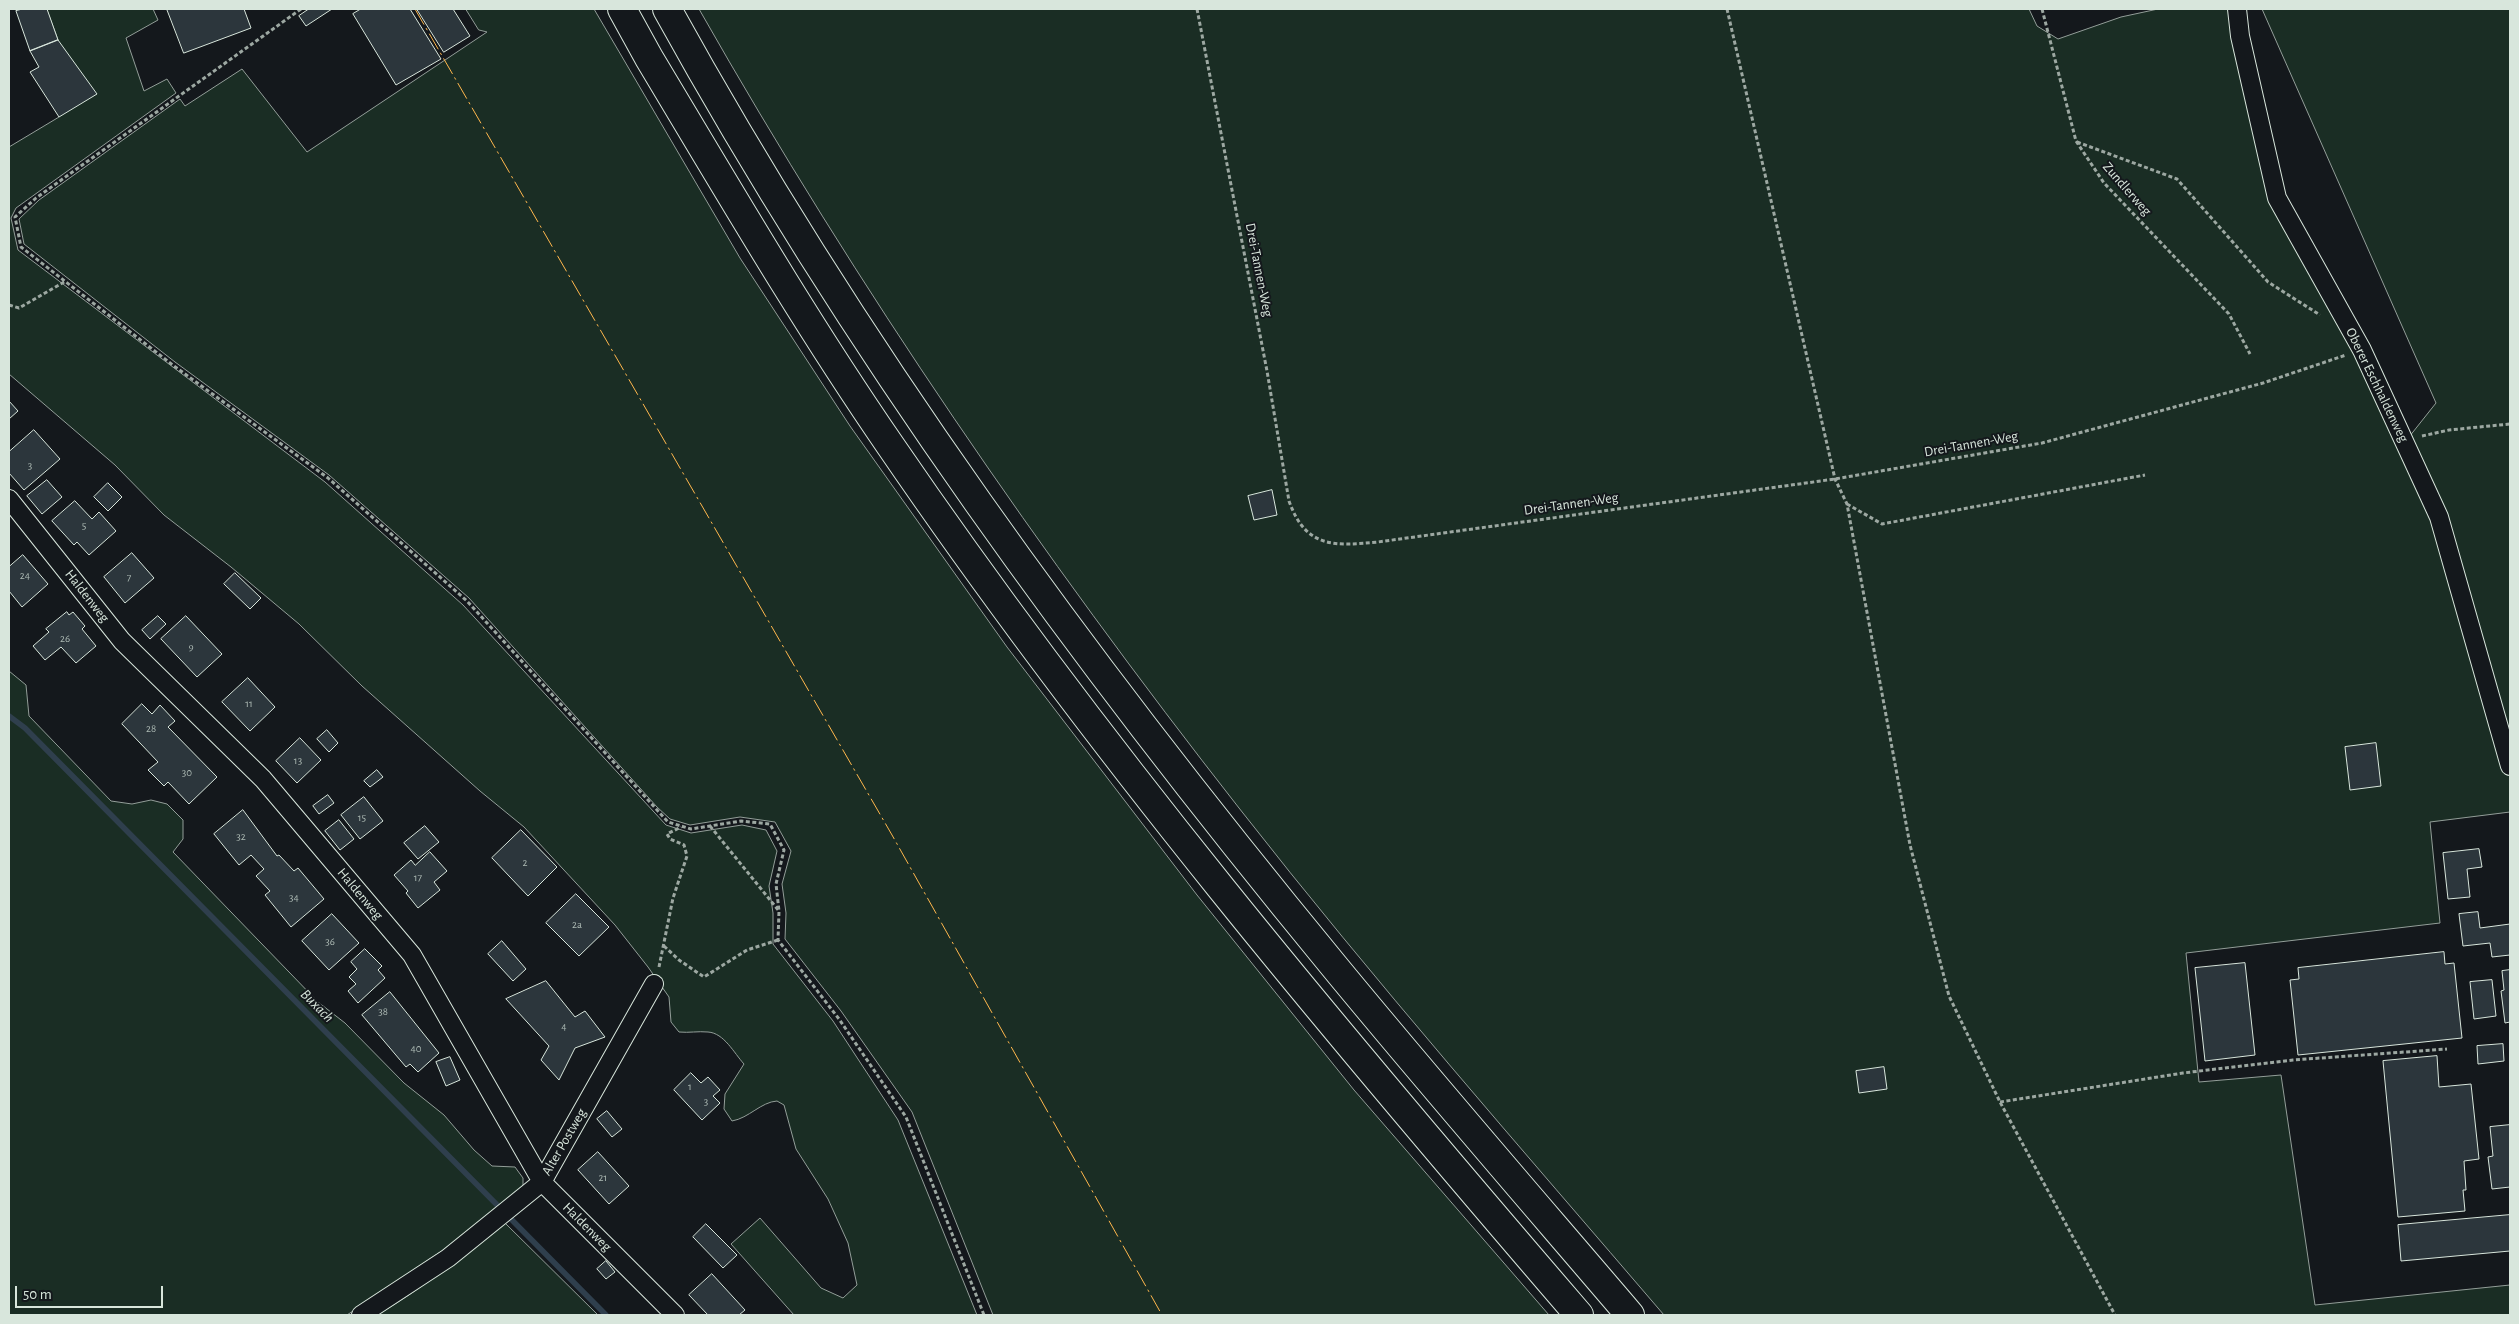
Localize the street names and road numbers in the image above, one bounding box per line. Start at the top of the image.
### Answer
street label: Zundlerweg [2099,159,2155,219]
street label: Drei-Tannen-Weg [1242,222,1276,318]
street label: Oberer Eschhaldenweg [2342,325,2412,445]
street label: Drei-Tannen-Weg [1923,427,2019,461]
street label: Drei-Tannen-Weg [1523,489,1619,519]
street label: Haldenweg [61,566,113,626]
street label: Haldenweg [334,865,386,923]
street label: Alter Postweg [538,1105,590,1179]
street label: Haldenweg [559,1199,615,1255]

